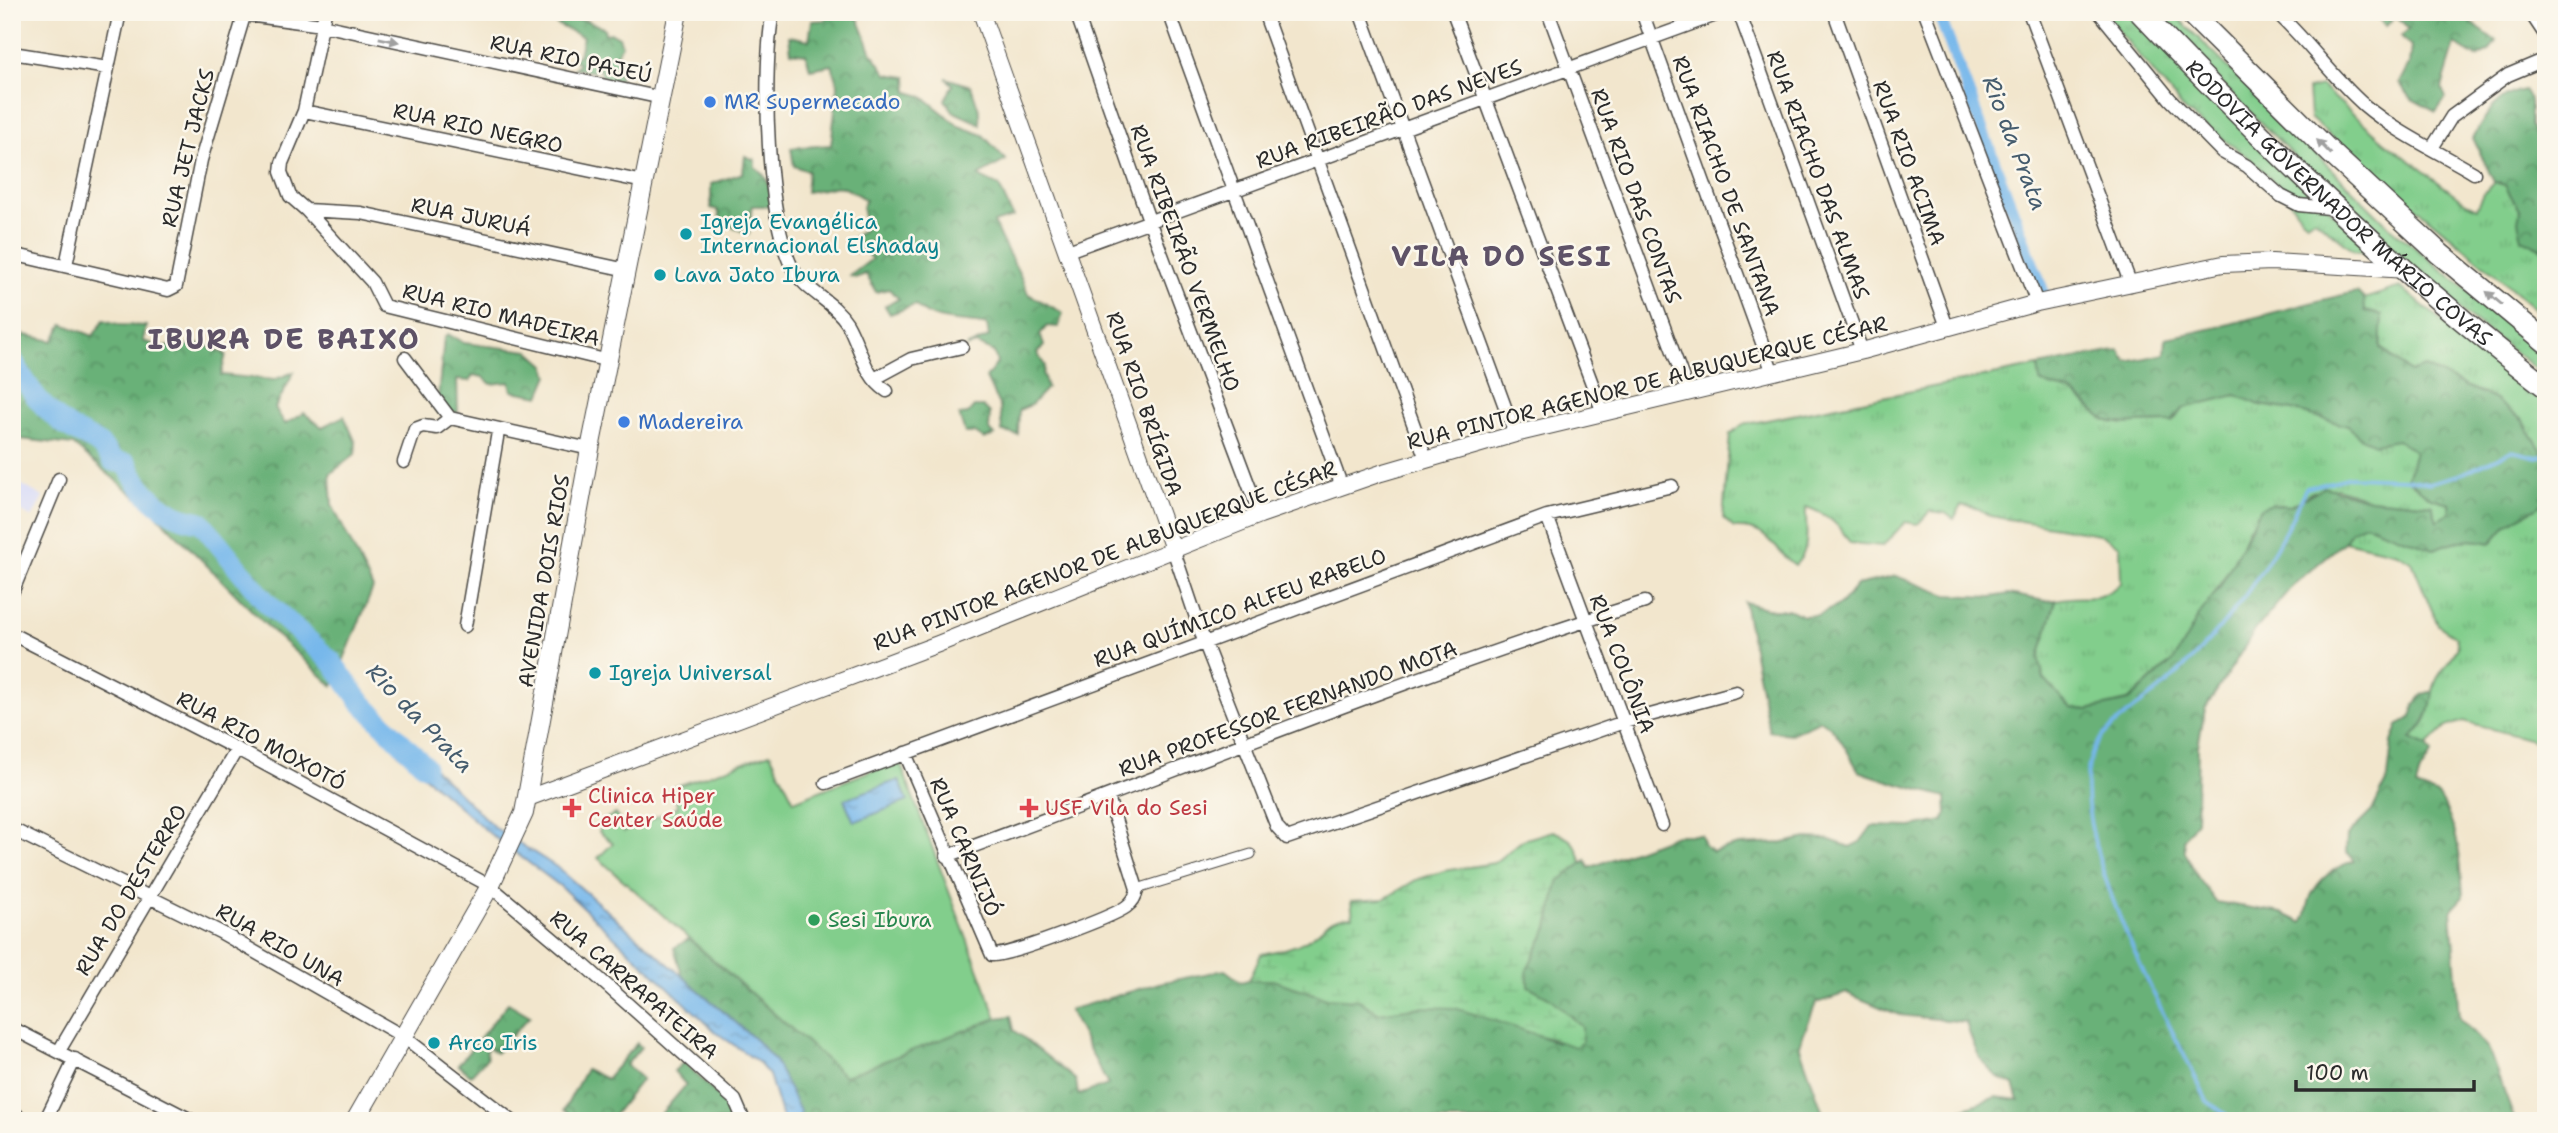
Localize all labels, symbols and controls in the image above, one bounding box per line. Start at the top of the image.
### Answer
street label: RUA RIO PAJEÚ [488,27,655,90]
one-way arrow [378,34,400,45]
street label: RUA RIACHO DAS ALMAS [1760,47,1876,303]
street label: RUA RIBEIRÃO DAS NEVES [1252,52,1526,175]
street label: RUA RIACHO DE SANTANA [1666,52,1786,320]
street label: RODOVIA GOVERNADOR MÁRIO COVAS [2179,54,2498,353]
street label: RUA JET JACKS [155,66,221,230]
water label: Rio da Prata [1976,71,2054,215]
street label: RUA RIO ACIMA [1866,76,1952,250]
street label: RUA RIO DAS CONTAS [1584,85,1688,307]
place label: MR Supermecado [724,88,900,116]
marker: MR Supermecado [702,94,718,110]
street label: RUA RIO NEGRO [391,96,565,160]
street label: RUA RIBEIRÃO VERMELHO [1124,120,1247,395]
one-way arrow [2316,139,2333,155]
street label: RUA JURUÁ [409,190,534,243]
place label: Igreja Evangélica Internacional Elshaday [700,208,939,260]
marker: Igreja Evangélica Internacional Elshaday [678,226,694,242]
district label: VILA DO SESI [1391,237,1613,275]
place label: Lava Jato Ibura [674,261,840,289]
marker: Lava Jato Ibura [652,267,668,283]
street label: RUA RIO MADEIRA [399,277,603,353]
one-way arrow [2485,291,2502,306]
street label: RUA RIO BRÍGIDA [1099,308,1190,500]
street label: RUA PINTOR AGENOR DE ALBUQUERQUE CÉSAR [1404,309,1890,456]
district label: IBURA DE BAIXO [147,320,421,358]
place label: Madereira [638,408,743,436]
marker: Madereira [616,414,632,430]
street label: RUA PINTOR AGENOR DE ALBUQUERQUE CÉSAR [869,453,1341,658]
street label: AVENIDA DOIS RIOS [511,472,577,690]
street label: RUA QUÍMICO ALFEU RABELO [1090,541,1390,674]
street label: RUA COLÔNIA [1583,590,1662,737]
street label: RUA PROFESSOR FERNANDO MOTA [1115,635,1461,783]
water label: Rio da Prata [360,657,480,779]
place label: Igreja Universal [609,659,772,687]
marker: Igreja Universal [587,665,603,681]
street label: RUA RIO MOXOTÓ [172,684,351,797]
street label: RUA CARNIJÓ [923,773,1008,921]
place label: Clinica Hiper Center Saúde [588,782,723,834]
place label: USF Vila do Sesi [1045,794,1208,822]
marker: Clinica Hiper Center Saúde [562,798,582,818]
marker: USF Vila do Sesi [1019,798,1039,818]
street label: RUA DO DESTERRO [69,799,193,981]
street label: RUA RIO UNA [211,897,349,993]
street label: RUA CARRAPATEIRA [544,904,724,1066]
place label: Sesi Ibura [828,906,932,934]
marker: Sesi Ibura [806,912,822,928]
place label: Arco Iris [448,1029,538,1057]
marker: Arco Iris [426,1035,442,1051]
scale bar [2296,1049,2474,1093]
text: 100 m [2306,1059,2369,1087]

